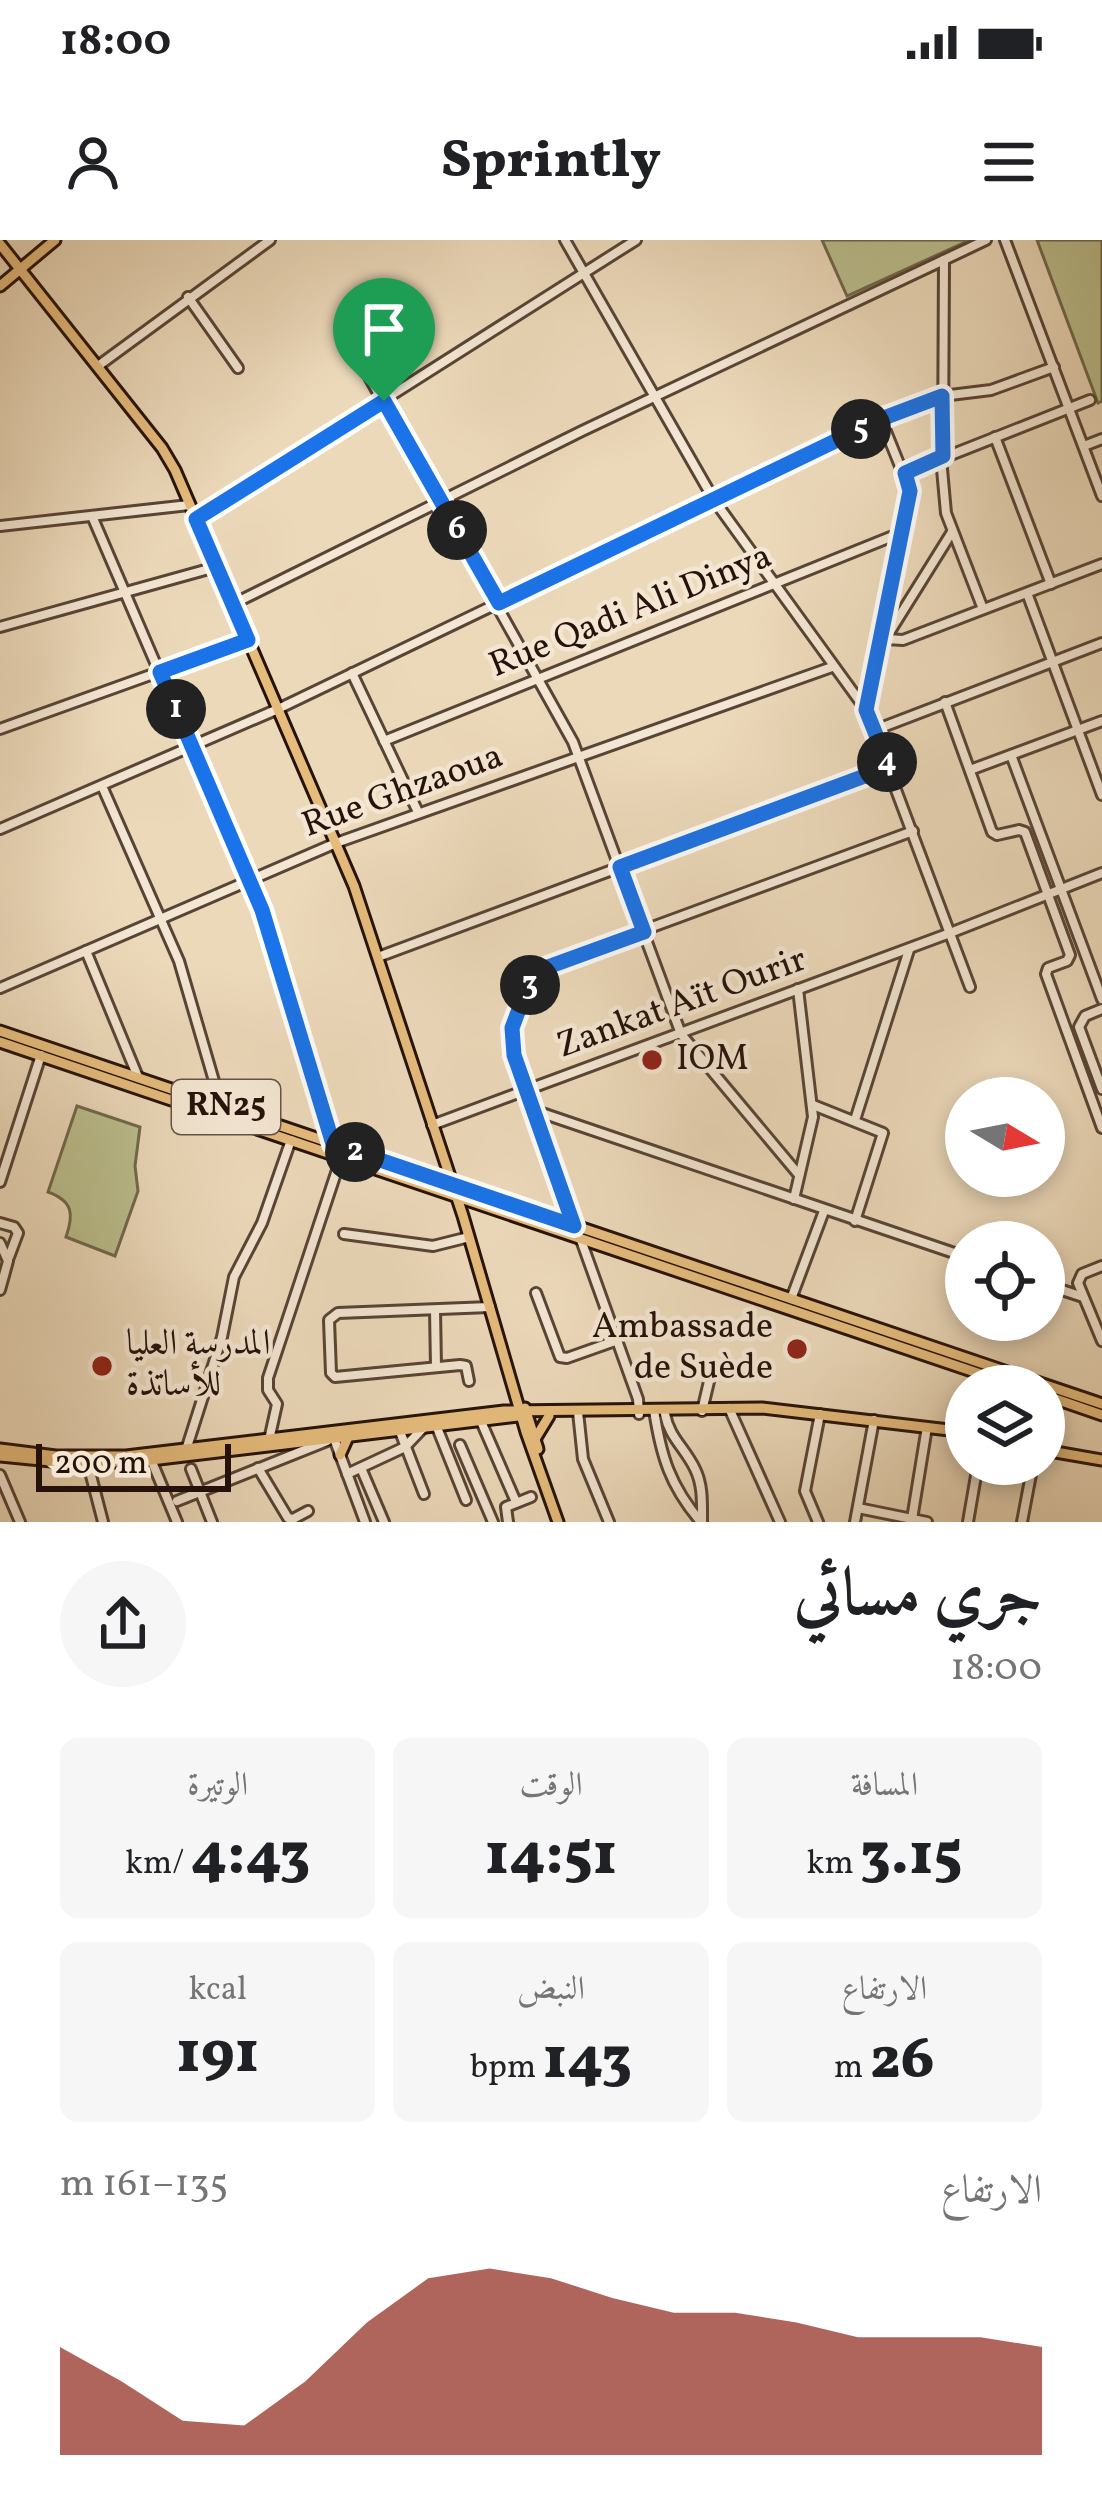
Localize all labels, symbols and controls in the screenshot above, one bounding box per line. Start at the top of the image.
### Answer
text: 18:00 [60,11,171,74]
text: Sprintly [441,125,661,200]
icon: person [60,129,126,195]
icon: menu [976,129,1042,195]
pin [333,278,435,401]
icon: arrive [351,296,417,362]
pin: 5 [831,399,891,459]
text: 5 [853,406,869,452]
pin: 6 [427,500,487,560]
text: 6 [448,507,466,553]
street label: Rue Qadi Ali Dinya [482,533,780,691]
pin: 1 [146,679,206,739]
text: 1 [169,686,183,732]
pin: 4 [857,732,917,792]
street label: Rue Ghzaoua [296,733,510,851]
text: 4 [877,739,897,785]
street label: Zankat Aït Ourir [550,936,814,1072]
pin: 3 [500,955,560,1015]
text: 3 [522,962,538,1008]
place label: IOM [676,1035,749,1085]
marker: IOM [639,1047,665,1073]
north arrow [945,1077,1065,1197]
map controls [945,1077,1065,1485]
road number: RN25 [172,1080,280,1134]
pin: 2 [325,1122,385,1182]
text: 2 [346,1129,364,1175]
button: locate [945,1221,1065,1341]
place label: Ambassade de Suède [592,1303,773,1394]
place label: المدرسة العليا للأساتذة [126,1320,271,1411]
marker: Ambassade de Suède [784,1336,810,1362]
marker: المدرسة العليا للأساتذة [89,1353,115,1379]
button: layers [945,1365,1065,1485]
scale bar [36,1438,231,1491]
text: 200 m [54,1442,148,1488]
text: جري مسائي [794,1551,1042,1643]
button: share [60,1561,186,1687]
text: 18:00 [950,1642,1042,1696]
text: الوتيرة [187,1764,248,1810]
text: الوقت [519,1764,583,1810]
text: المسافة [851,1764,918,1810]
text: 4:43 [191,1816,310,1899]
text: 14:51 [485,1816,617,1899]
text: 3.15 [860,1816,962,1899]
text: /km [125,1842,191,1888]
text: km [806,1842,860,1888]
text: kcal [188,1968,247,2014]
text: النبض [517,1968,585,2014]
text: الارتفاع [842,1968,927,2014]
text: 191 [176,2014,259,2097]
text: 143 [543,2020,632,2103]
text: 26 [870,2020,935,2103]
text: bpm [470,2046,543,2092]
text: m [834,2046,870,2092]
text: 135–161 m [60,2158,228,2212]
text: الارتفاع [941,2165,1042,2219]

